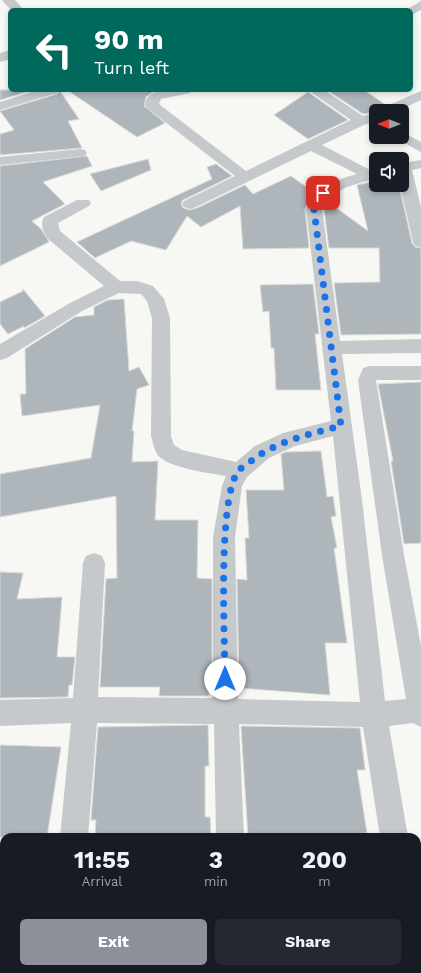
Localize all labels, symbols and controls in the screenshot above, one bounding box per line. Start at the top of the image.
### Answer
text: 90 m [94,23,164,56]
icon: left [28,24,80,76]
text: Turn left [94,57,169,78]
north arrow [369,104,409,144]
map controls [369,104,409,192]
button: sound [369,152,409,192]
pin [306,176,340,210]
icon: arrive [312,182,334,204]
position arrow [204,658,246,700]
text: 11:55 [74,846,130,874]
text: 3 [209,846,223,874]
text: 200 [302,846,347,874]
text: Arrival [82,874,122,889]
text: min [204,874,228,889]
text: m [318,874,331,889]
button: Exit [20,919,207,965]
button: Share [215,919,401,965]

